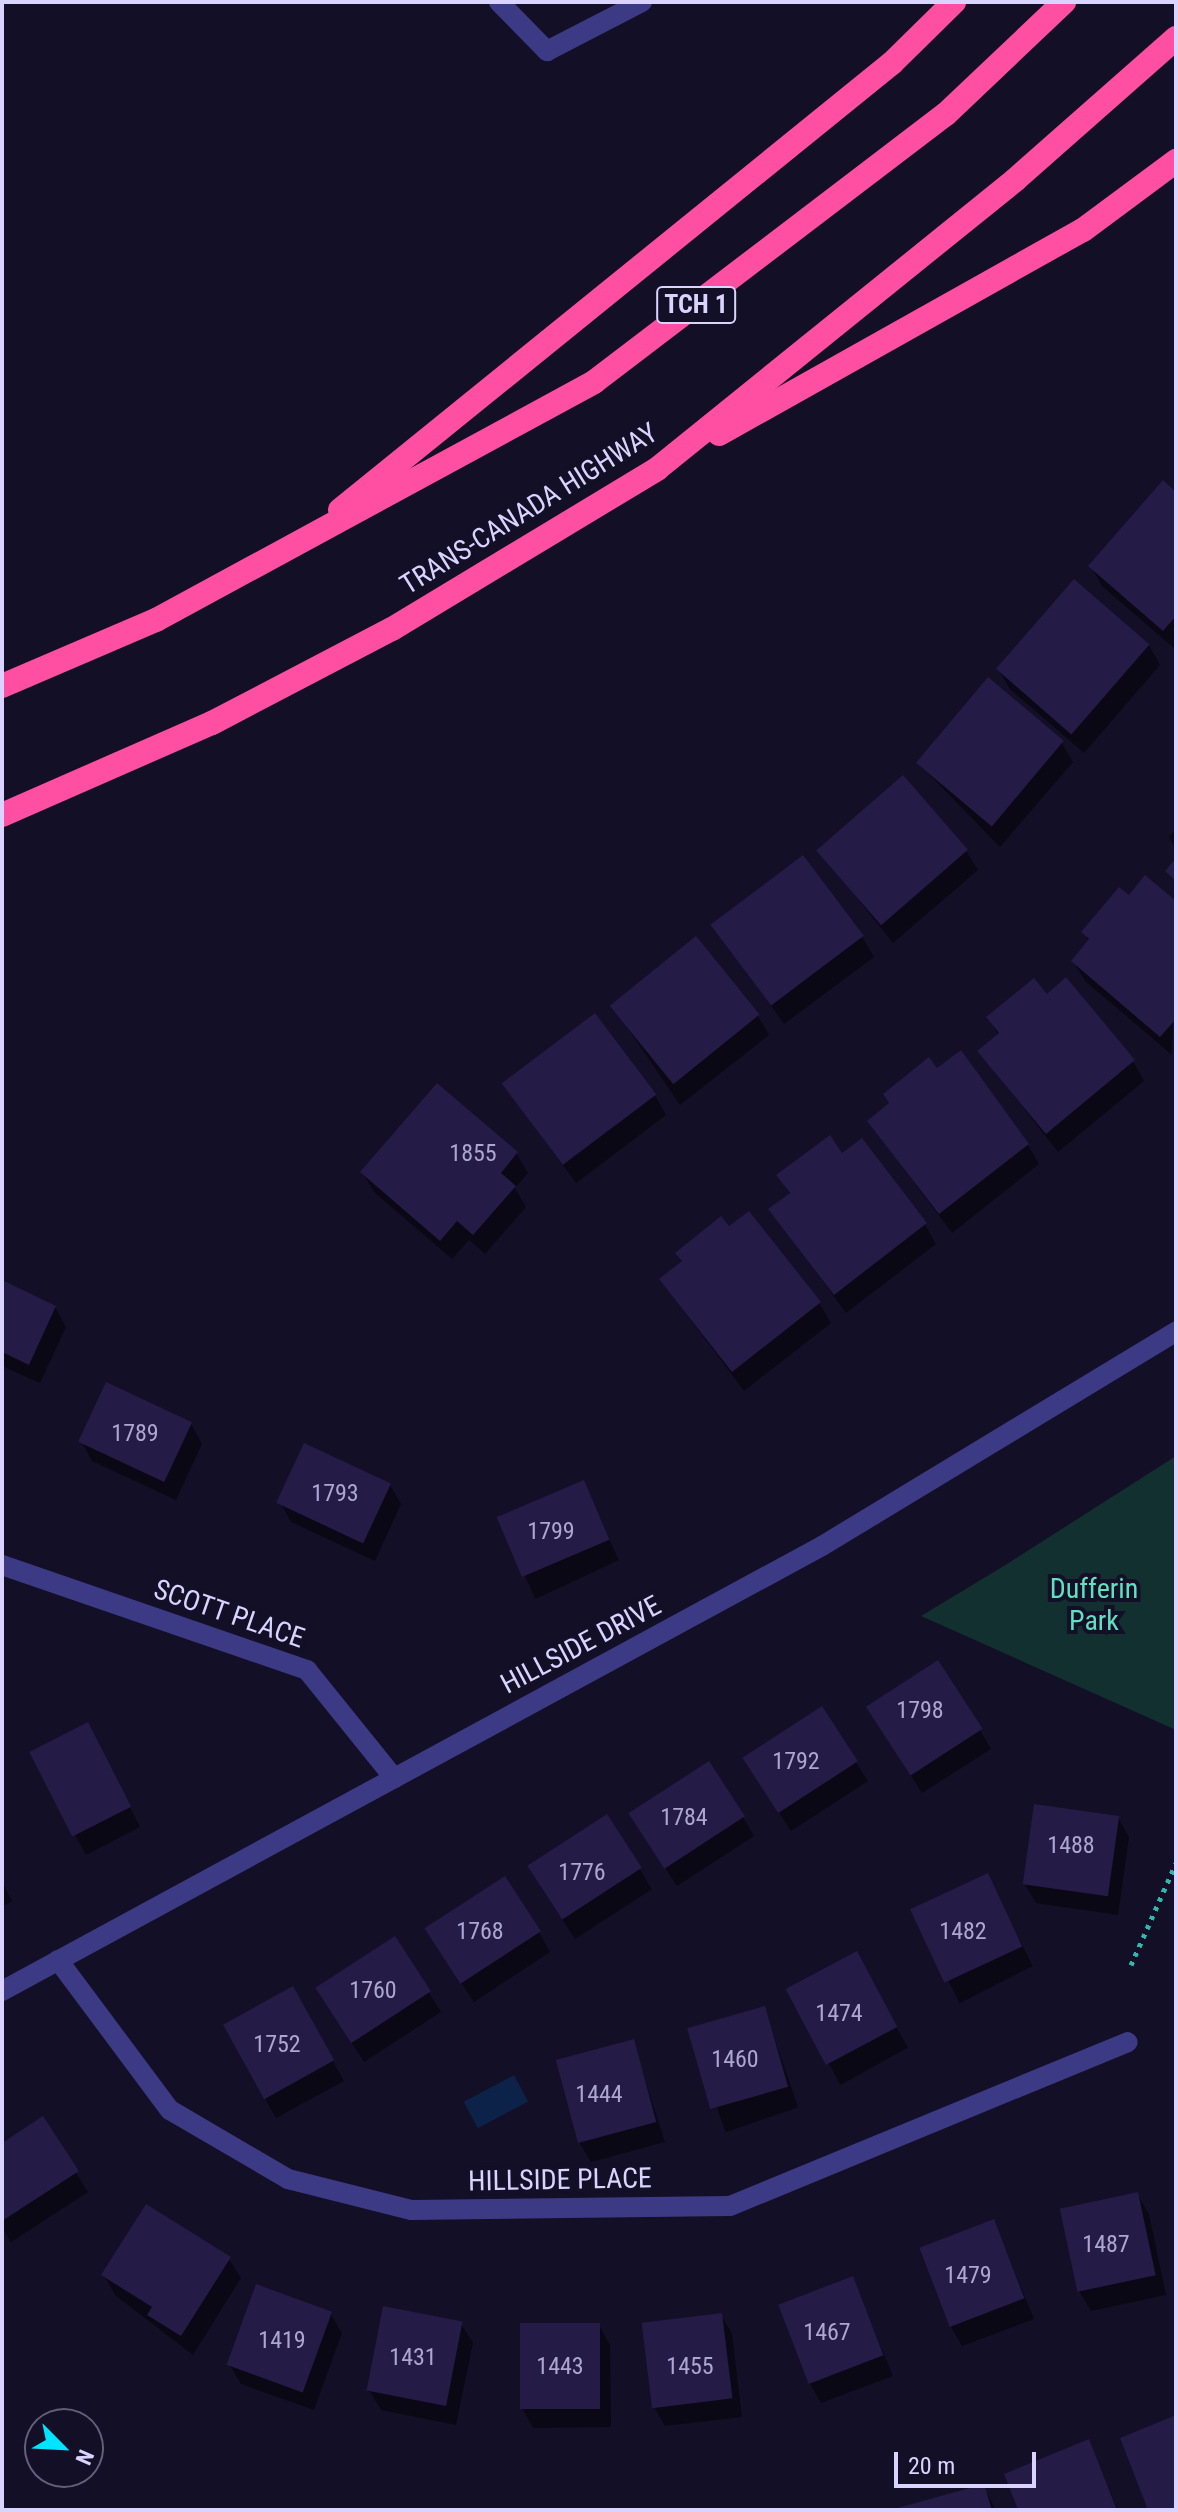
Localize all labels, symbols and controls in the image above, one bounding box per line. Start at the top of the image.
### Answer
road number: TCH 1 [656,283,736,327]
street label: TRANS-CANADA HIGHWAY [394,416,664,602]
house number: 1855 [449,1140,497,1168]
house number: 1789 [111,1420,159,1448]
house number: 1793 [311,1480,359,1508]
house number: 1799 [527,1518,575,1546]
street label: SCOTT PLACE [149,1572,309,1656]
park label: Dufferin Park [1050,1572,1138,1638]
street label: HILLSIDE DRIVE [495,1589,667,1701]
house number: 1798 [896,1697,944,1725]
house number: 1792 [772,1748,820,1776]
house number: 1784 [660,1804,708,1832]
house number: 1488 [1047,1832,1095,1860]
house number: 1776 [558,1859,606,1887]
house number: 1768 [456,1918,504,1946]
house number: 1482 [939,1918,987,1946]
house number: 1760 [349,1977,397,2005]
house number: 1474 [815,2000,863,2028]
house number: 1752 [253,2031,301,2059]
house number: 1460 [711,2046,759,2074]
house number: 1444 [575,2081,623,2109]
street label: HILLSIDE PLACE [468,2162,652,2198]
house number: 1487 [1082,2231,1130,2259]
house number: 1479 [944,2262,992,2290]
house number: 1467 [803,2319,851,2347]
house number: 1419 [258,2327,306,2355]
house number: 1431 [389,2344,437,2372]
house number: 1443 [536,2353,584,2381]
house number: 1455 [666,2353,714,2381]
north arrow [24,2408,104,2488]
scale bar [898,2436,1040,2486]
text: N [70,2446,99,2468]
text: 20 m [908,2452,955,2480]

